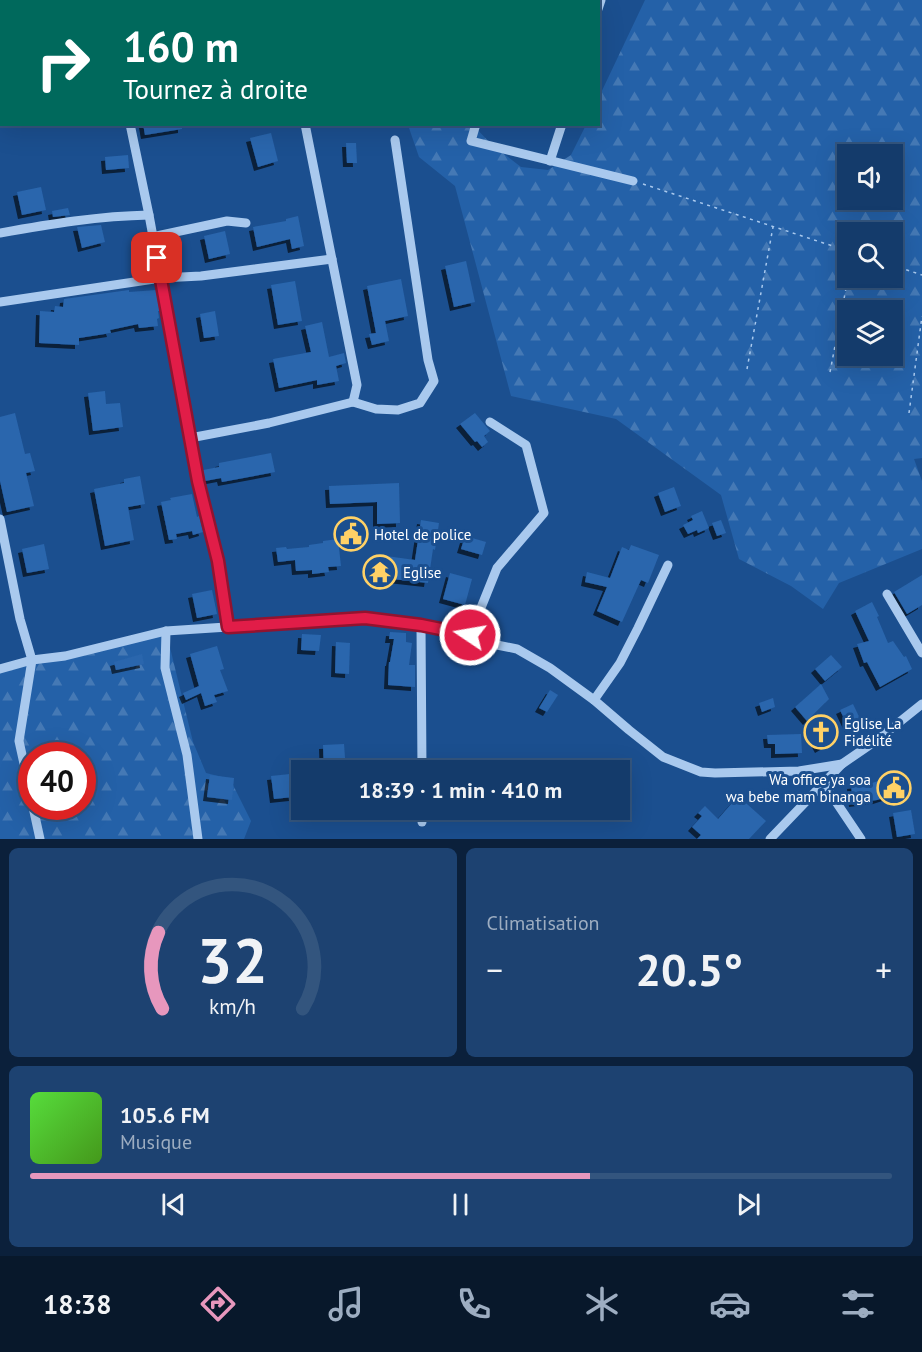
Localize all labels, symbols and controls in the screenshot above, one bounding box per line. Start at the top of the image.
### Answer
text: 160 m [123,19,239,74]
icon: right [24,24,102,102]
text: Tournez à droite [123,72,308,106]
map controls [837,144,903,366]
button: sound [837,144,903,210]
button: search [837,222,903,288]
pin [131,232,182,283]
icon: arrive [140,241,173,274]
button: layers [837,300,903,366]
public building icon: Hotel de police [333,516,369,552]
place label: Hotel de police [374,525,471,544]
temple icon: Eglise [362,554,398,590]
place label: Eglise [403,563,441,582]
position arrow [438,603,502,667]
church icon: Église La Fidélité [803,714,839,750]
place label: Église La Fidélité [844,714,901,750]
speed limit sign: 40 [18,742,96,820]
place label: Wa office ya soa wa bebe mam binanga [726,770,871,806]
public building icon: Wa office ya soa wa bebe mam binanga [876,770,912,806]
text: 18:39 · 1 min · 410 m [359,776,562,804]
text: Climatisation [487,910,600,936]
text: 32 [197,919,268,1000]
text: 20.5° [636,940,743,998]
text: − [487,948,503,991]
text: + [875,948,892,991]
text: km/h [209,993,256,1021]
text: 105.6 FM [120,1101,210,1129]
text: Musique [120,1129,192,1155]
icon: previous [157,1188,190,1221]
icon: pause [444,1188,477,1221]
icon: next [732,1188,765,1221]
icon: directions [197,1283,239,1325]
icon: music [325,1283,367,1325]
icon: phone [453,1283,495,1325]
icon: climate [581,1283,623,1325]
icon: car [709,1283,751,1325]
icon: filters [837,1283,879,1325]
text: 18:38 [43,1287,111,1321]

